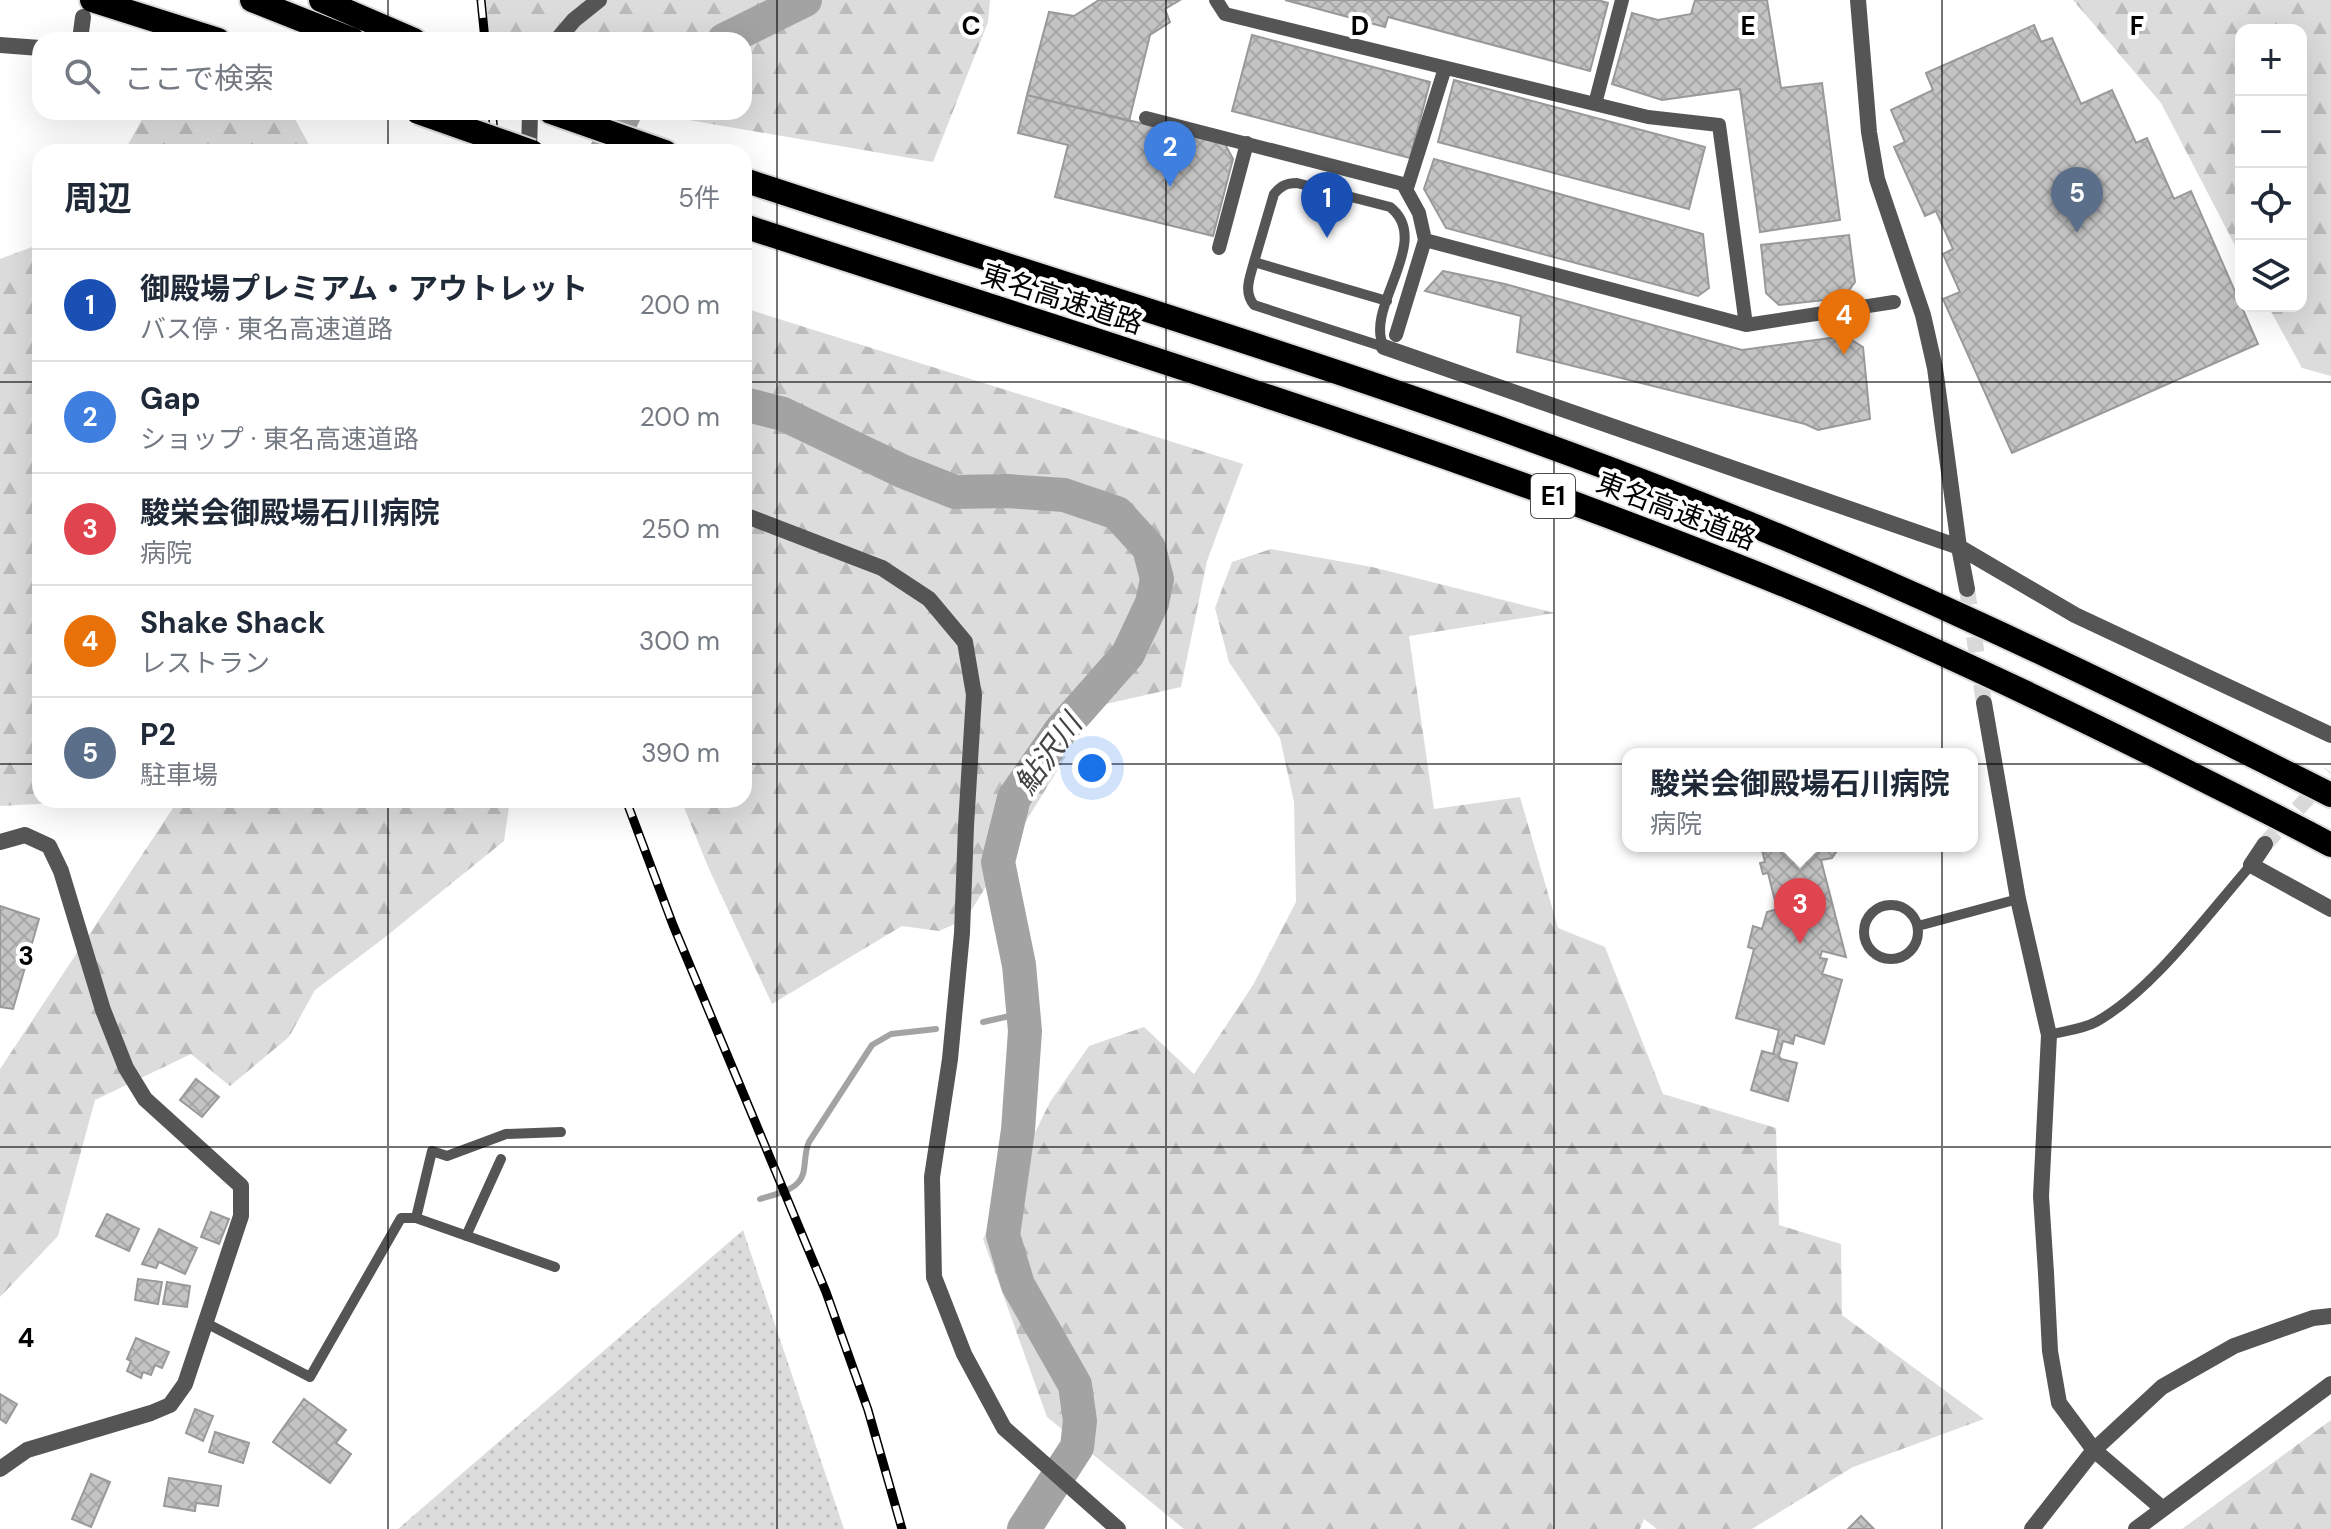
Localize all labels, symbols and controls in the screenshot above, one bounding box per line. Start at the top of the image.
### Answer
text: C [961,9,981,43]
text: D [1351,9,1369,43]
text: E [1740,9,1756,43]
text: F [2130,9,2144,43]
map controls [2235,24,2307,312]
button: + [2235,24,2307,96]
search box [32,32,752,120]
icon: search [60,54,104,98]
text: ここで検索 [124,59,274,98]
button: − [2235,96,2307,168]
pin: 2 [1144,121,1196,187]
pin: 5 [2051,167,2103,233]
button: locate [2235,168,2307,240]
pin: 1 [1301,172,1353,238]
text: 周辺 [64,176,132,221]
text: 5件 [678,181,720,215]
button: layers [2235,240,2307,312]
street label: 東名高速道路 [976,255,1148,343]
text: 御殿場プレミアム・アウトレット [140,269,588,308]
text: 1 [85,288,95,322]
text: 200 m [640,288,720,322]
pin: 4 [1818,289,1870,355]
text: バス停 · 東名高速道路 [140,312,393,346]
text: Gap [140,379,201,418]
text: 2 [82,400,98,434]
text: 200 m [640,400,720,434]
text: ショップ · 東名高速道路 [140,422,419,456]
street label: 東名高速道路 [1591,464,1761,558]
road number: E1 [1531,474,1575,518]
text: 駿栄会御殿場石川病院 [140,493,440,532]
text: 3 [82,512,98,546]
text: 250 m [641,512,720,546]
text: 病院 [140,536,192,570]
text: Shake Shack [140,603,325,642]
text: 4 [82,624,98,658]
text: 300 m [639,624,720,658]
text: レストラン [140,646,270,680]
water label: 鮎沢川 [1006,704,1092,802]
text: P2 [140,715,176,754]
text: 5 [82,736,98,770]
text: 390 m [641,736,720,770]
your location [1072,748,1112,788]
popup [1622,748,1978,852]
text: 駐車場 [140,758,218,792]
text: 駿栄会御殿場石川病院 [1650,764,1950,803]
text: 病院 [1650,807,1702,841]
pin: 3 [1774,878,1826,944]
text: 3 [18,939,34,973]
text: 4 [18,1321,34,1355]

